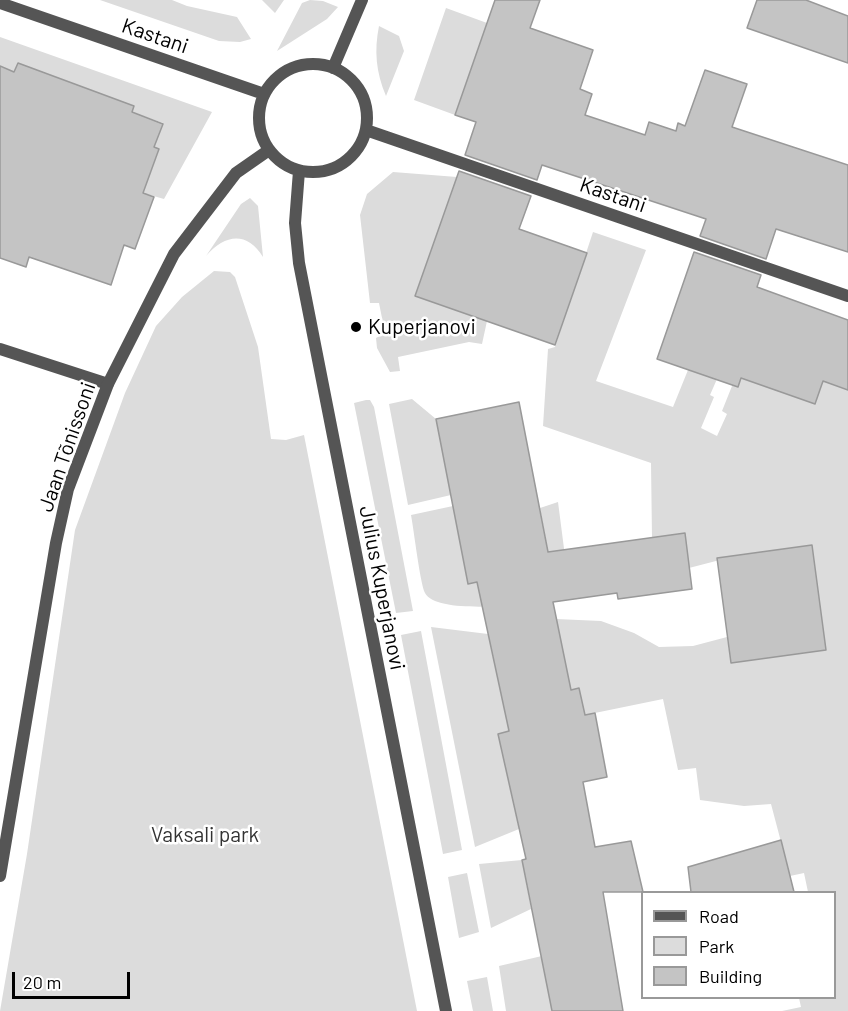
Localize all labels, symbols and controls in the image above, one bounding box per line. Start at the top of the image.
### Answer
street label: Kastani [118,13,192,59]
street label: Kastani [576,172,650,218]
place label: Kuperjanovi [368,314,476,340]
marker: Kuperjanovi [349,320,363,334]
street label: Jaan Tõnissoni [33,379,101,515]
street label: Julius Kuperjanovi [354,504,410,672]
park label: Vaksali park [151,822,259,848]
legend [641,891,836,999]
text: Road [699,905,739,927]
text: Park [699,935,734,957]
scale bar [15,960,134,998]
text: Building [699,965,762,987]
text: 20 m [23,971,61,993]

